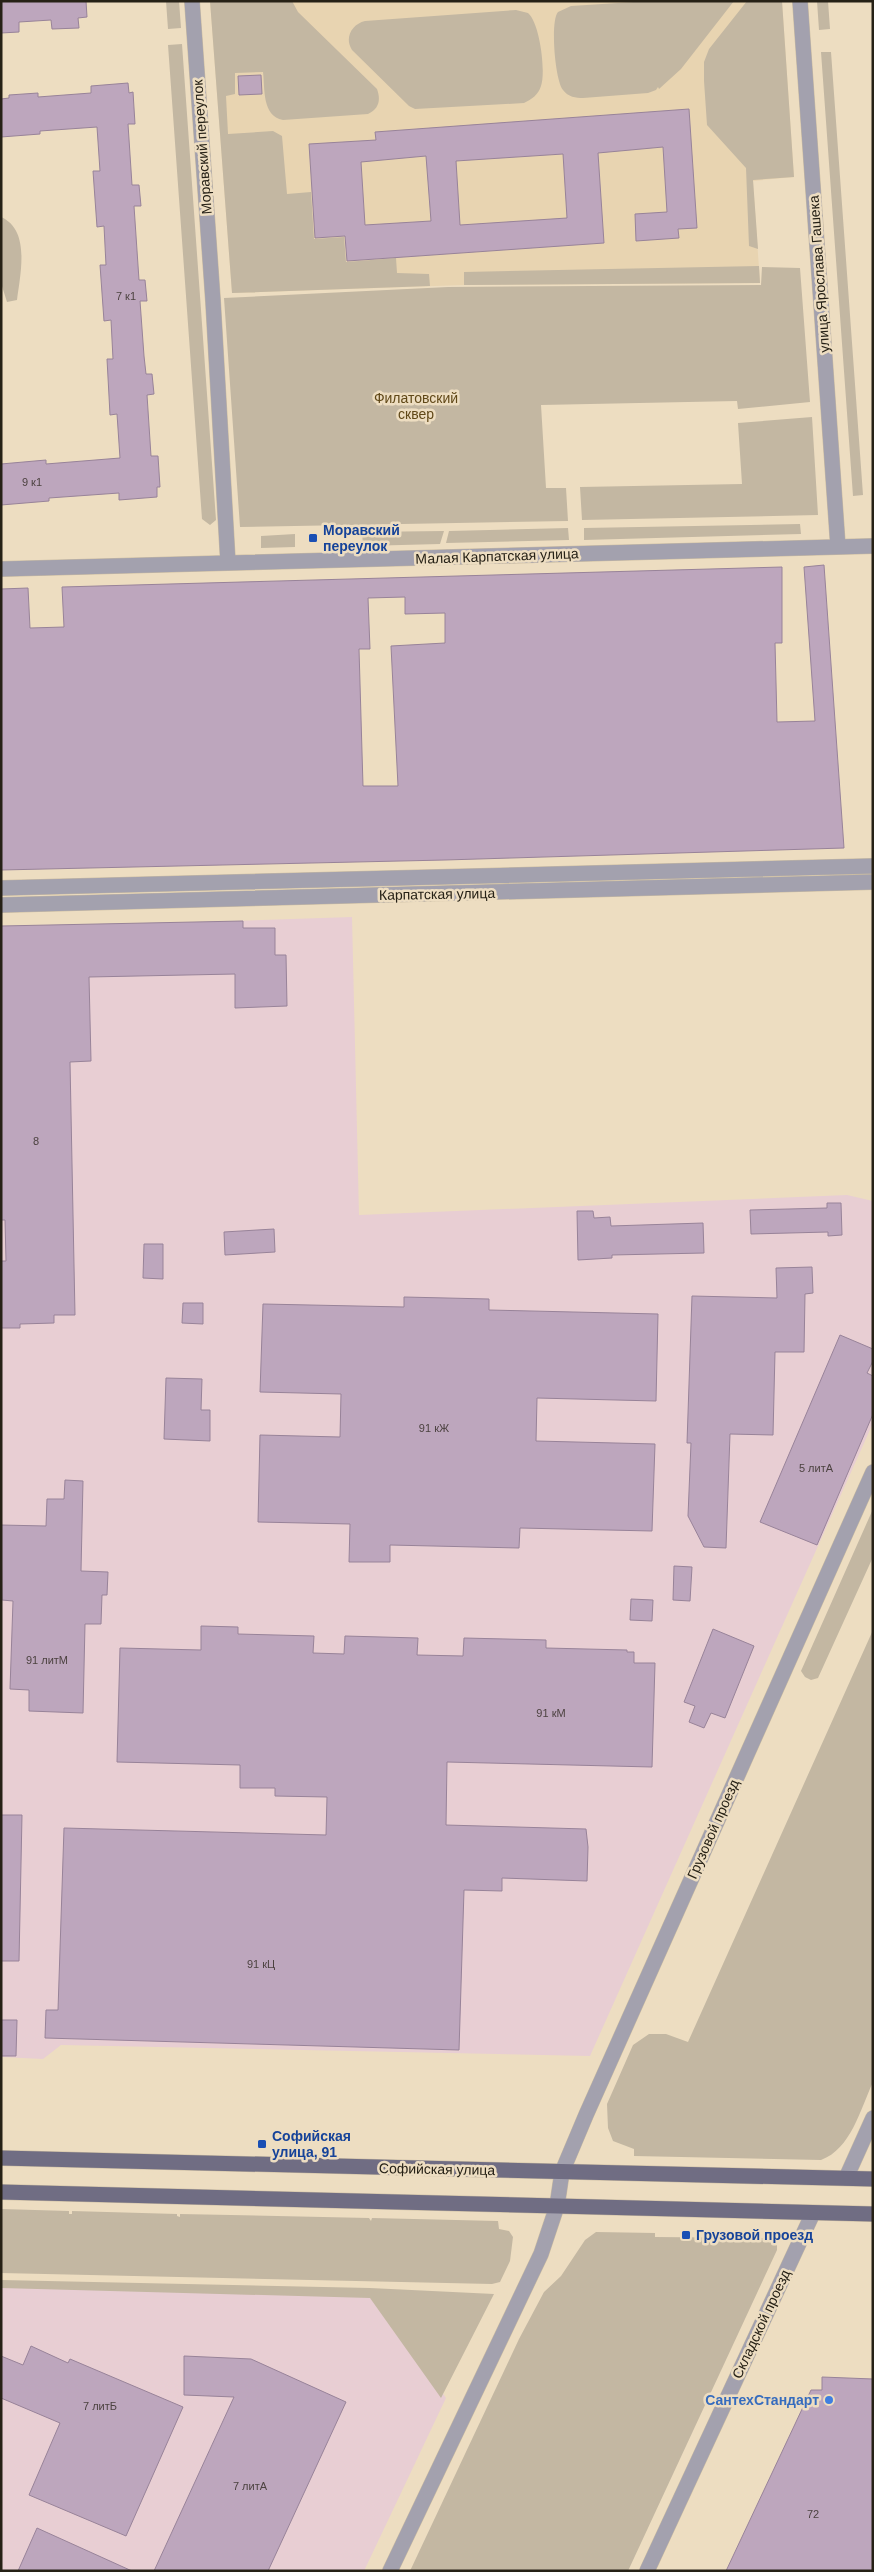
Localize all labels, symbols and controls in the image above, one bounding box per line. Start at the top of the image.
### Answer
street label: Моравский переулок [189,78,215,215]
street label: улица Ярослава Гашека [806,195,832,353]
house number: 7 к1 [116,290,136,302]
park label: Филатовский сквер [374,390,458,422]
house number: 9 к1 [22,476,42,488]
place label: Моравский переулок [323,522,400,554]
marker: Моравский переулок [307,532,319,544]
street label: Малая Карпатская улица [415,545,579,567]
street label: Карпатская улица [379,885,495,903]
house number: 8 [33,1135,39,1147]
house number: 91 кЖ [419,1422,449,1434]
house number: 5 литА [799,1462,834,1474]
house number: 91 литМ [26,1654,68,1666]
house number: 91 кМ [536,1707,566,1719]
street label: Грузовой проезд [684,1777,742,1881]
house number: 91 кЦ [247,1958,275,1970]
place label: Софийская улица, 91 [272,2128,351,2160]
marker: Софийская улица, 91 [256,2138,268,2150]
street label: Софийская улица [379,2160,495,2178]
place label: Грузовой проезд [696,2227,813,2243]
marker: Грузовой проезд [680,2229,692,2241]
street label: Складской проезд [729,2267,793,2381]
place label: СантехСтандарт [705,2392,819,2408]
marker: СантехСтандарт [823,2394,835,2406]
house number: 7 литБ [83,2400,117,2412]
house number: 7 литА [233,2480,268,2492]
house number: 72 [807,2508,819,2520]

